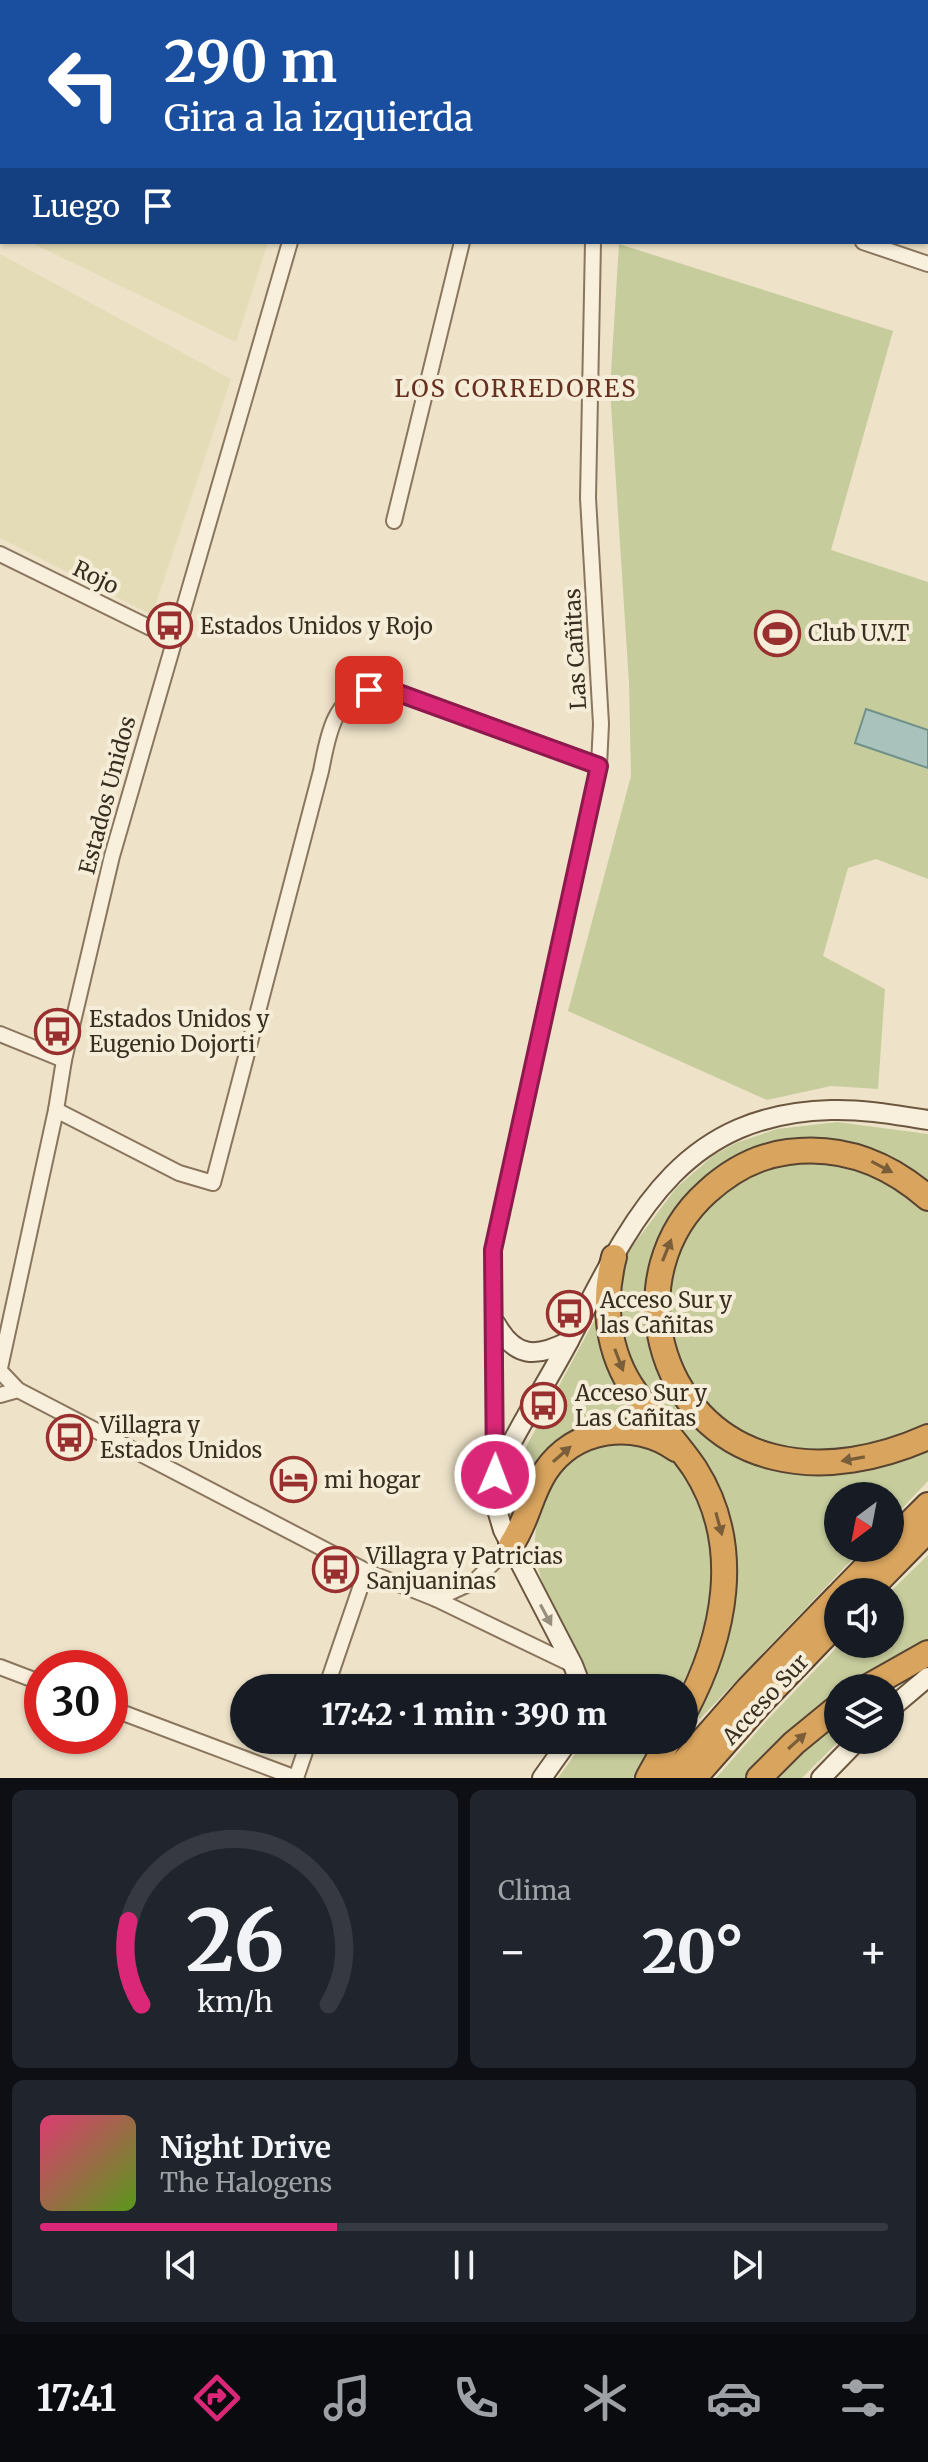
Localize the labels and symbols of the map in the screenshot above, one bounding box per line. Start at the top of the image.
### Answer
district label: LOS CORREDORES [394,373,638,404]
street label: Rojo [69,554,124,600]
street label: Las Cañitas [558,588,592,710]
bus stop icon: Estados Unidos y Rojo [145,602,193,650]
sports icon: Club U.V.T [753,609,801,657]
place label: Estados Unidos y Rojo [200,612,433,640]
place label: Club U.V.T [808,619,909,647]
pin [335,656,403,724]
street label: Estados Unidos [72,713,142,877]
place label: Estados Unidos y Eugenio Dojorti [89,1005,270,1058]
bus stop icon: Estados Unidos y Eugenio Dojorti [34,1008,82,1056]
one-way arrow [871,1161,894,1174]
one-way arrow [661,1238,674,1262]
place label: Acceso Sur y las Cañitas [599,1286,732,1339]
bus stop icon: Acceso Sur y las Cañitas [545,1289,593,1337]
one-way arrow [613,1348,626,1372]
place label: Acceso Sur y Las Cañitas [574,1379,707,1432]
bus stop icon: Acceso Sur y Las Cañitas [520,1382,568,1430]
place label: Villagra y Estados Unidos [99,1411,262,1464]
bus stop icon: Villagra y Estados Unidos [45,1414,93,1462]
position arrow [453,1433,537,1517]
one-way arrow [552,1446,572,1463]
one-way arrow [841,1453,866,1465]
hotel icon: mi hogar [269,1456,317,1504]
place label: mi hogar [324,1466,421,1494]
north arrow [824,1482,904,1562]
one-way arrow [713,1512,725,1537]
place label: Villagra y Patricias Sanjuaninas [365,1542,563,1595]
bus stop icon: Villagra y Patricias Sanjuaninas [311,1545,359,1593]
one-way arrow [539,1603,553,1626]
street label: Acceso Sur [715,1648,814,1751]
speed limit sign: 30 [24,1650,128,1754]
one-way arrow [787,1733,806,1751]

